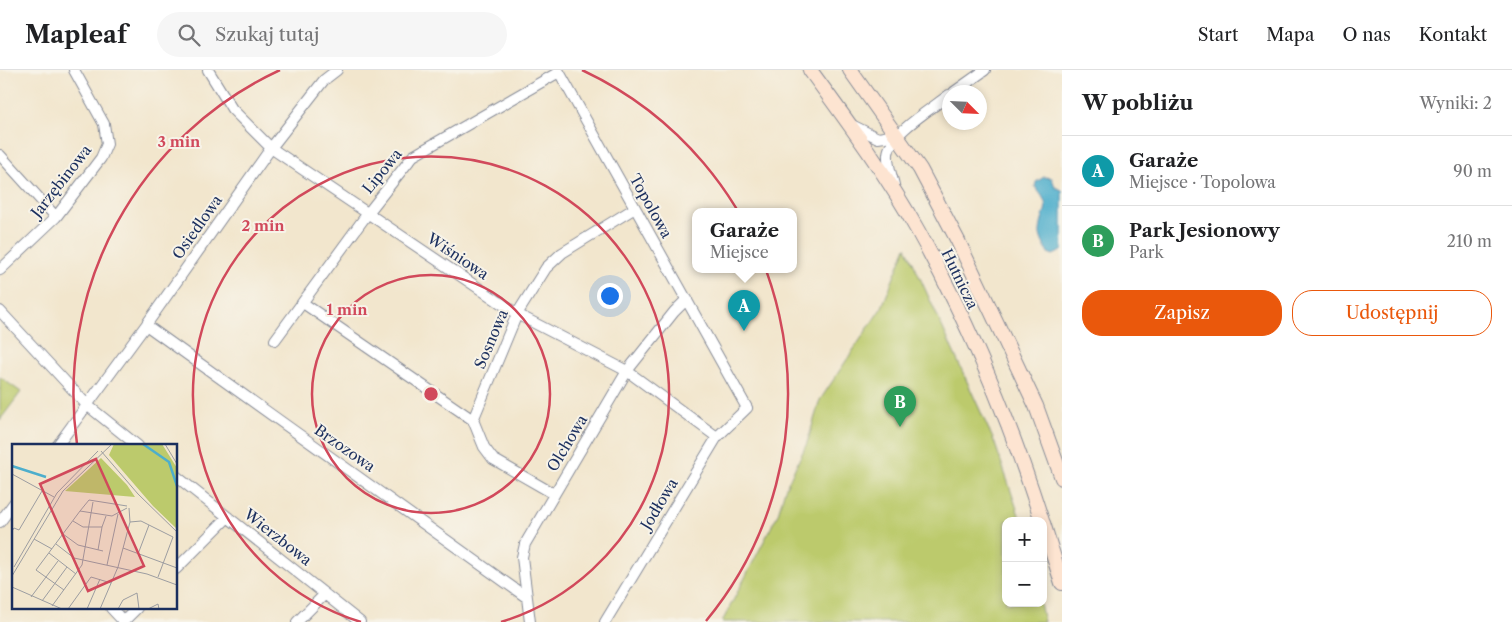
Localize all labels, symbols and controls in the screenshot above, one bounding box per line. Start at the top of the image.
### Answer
search box [157,12,507,57]
text: Mapleaf [25,20,127,49]
icon: search [175,21,203,49]
text: Szukaj tutaj [215,23,319,46]
text: Start [1198,24,1238,46]
text: Mapa [1266,24,1314,46]
text: O nas [1342,24,1391,46]
text: Kontakt [1419,24,1487,46]
north arrow [942,85,987,130]
text: W pobliżu [1082,90,1193,115]
text: Wyniki: 2 [1419,93,1492,113]
text: 3 min [158,132,201,151]
street label: Jarzębinowa [25,141,95,223]
street label: Lipowa [358,145,406,197]
text: Garaże [1129,149,1198,172]
text: A [1092,161,1104,181]
text: 90 m [1453,161,1492,181]
street label: Topolowa [626,171,676,242]
text: Miejsce · Topolowa [1129,172,1276,192]
street label: Osiedlowa [168,191,226,263]
popup [692,208,797,273]
text: 2 min [241,216,285,235]
text: Garaże [710,219,779,242]
text: Park Jesionowy [1129,219,1280,242]
street label: Wiśniowa [423,228,492,284]
text: B [1092,231,1104,251]
text: 210 m [1447,231,1492,251]
text: Miejsce [710,242,769,262]
text: Park [1129,242,1164,262]
street label: Hutnicza [937,246,983,312]
your location [597,283,623,309]
pin: A [728,290,760,331]
button: Zapisz [1082,290,1282,336]
button: Udostępnij [1292,290,1492,336]
text: 1 min [326,300,368,319]
street label: Sosnowa [470,306,512,372]
centre of rings [422,385,440,403]
pin: B [884,386,916,427]
street label: Olchowa [543,411,591,475]
street label: Brzozowa [311,420,379,476]
inset map [12,444,178,610]
street label: Jodłowa [635,475,682,535]
street label: Wierzbowa [239,504,316,570]
map controls [1002,517,1047,607]
button: + [1002,517,1047,562]
button: − [1002,562,1047,607]

